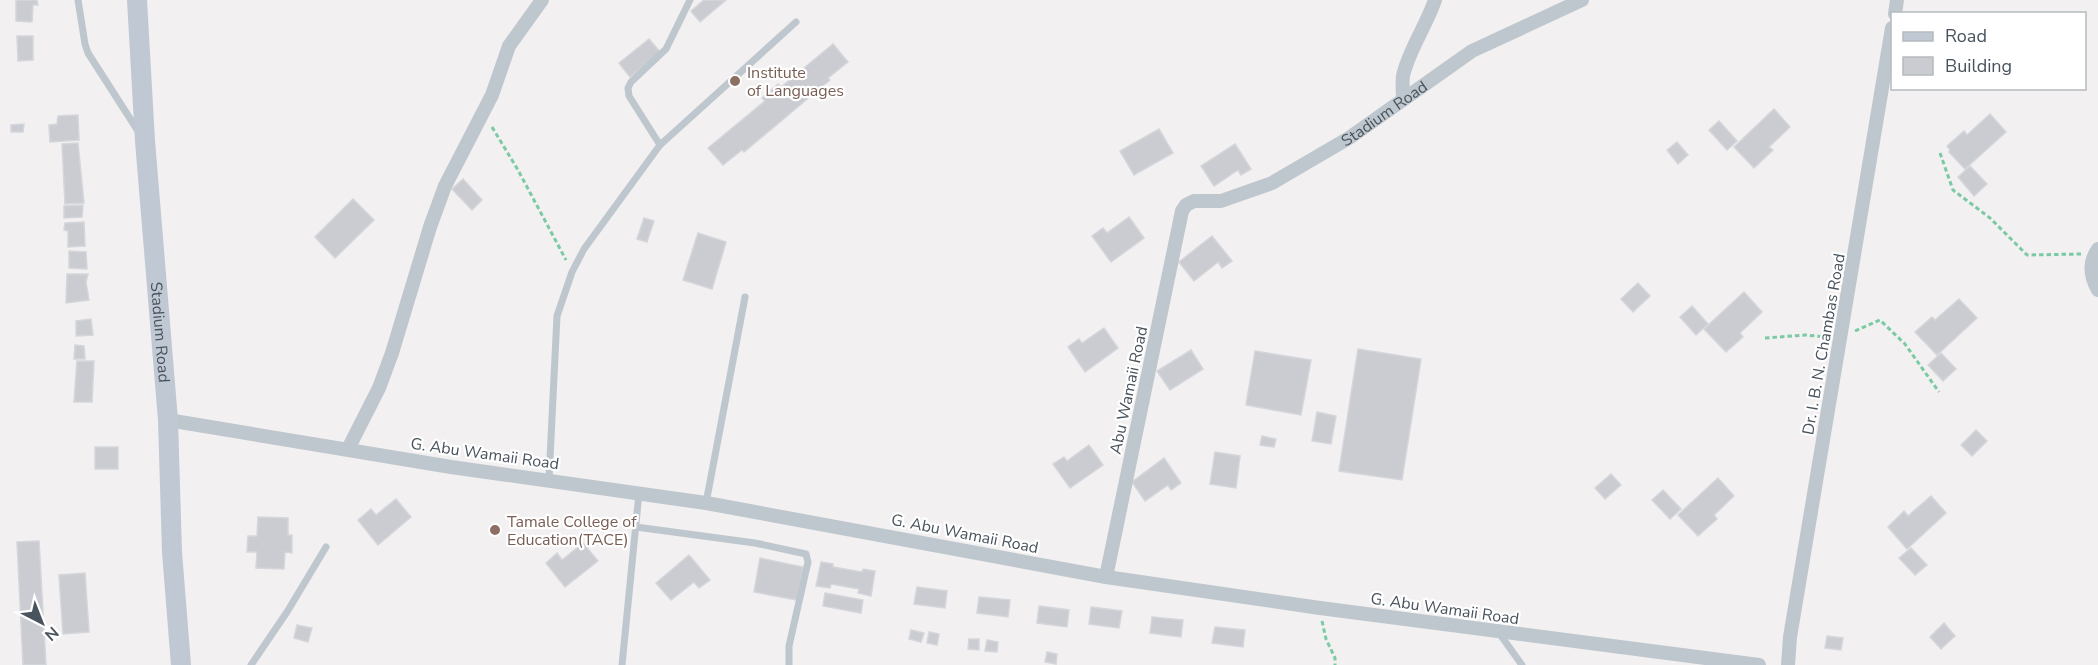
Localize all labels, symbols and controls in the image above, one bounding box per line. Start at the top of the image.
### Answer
legend [1891,12,2086,90]
text: Road [1945,24,1987,48]
text: Building [1945,54,2012,78]
place label: Institute of Languages [747,62,844,102]
marker: Institute of Languages [728,74,742,88]
street label: Stadium Road [1337,76,1432,152]
street label: Dr. I. B. N. Chambas Road [1797,252,1851,437]
street label: Stadium Road [145,281,175,383]
street label: Abu Wamaii Road [1105,324,1153,456]
street label: G. Abu Wamaii Road [409,433,560,475]
street label: G. Abu Wamaii Road [889,509,1040,559]
place label: Tamale College of Education(TACE) [507,511,637,551]
marker: Tamale College of Education(TACE) [488,523,502,537]
street label: G. Abu Wamaii Road [1369,588,1520,630]
north arrow [12,593,72,653]
text: N [40,621,63,646]

